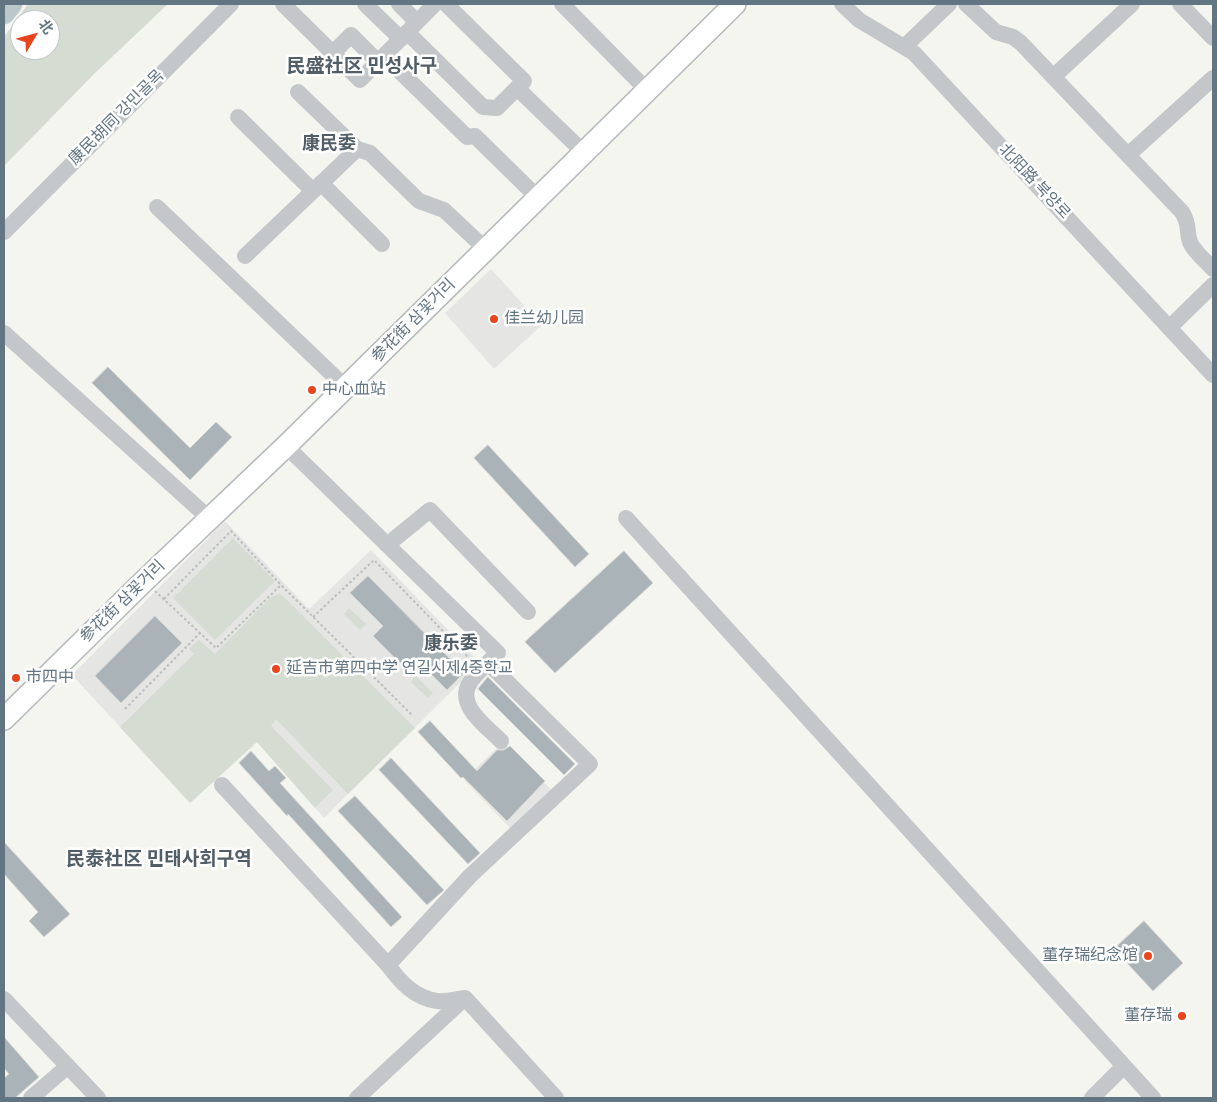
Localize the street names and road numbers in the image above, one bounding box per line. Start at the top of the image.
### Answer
street label: 康民胡同 강민골목 [65,66,169,170]
street label: 北阳路 북양로 [994,140,1074,224]
street label: 参花街 삼꽃거리 [368,275,460,367]
street label: 参花街 삼꽃거리 [77,557,169,647]

